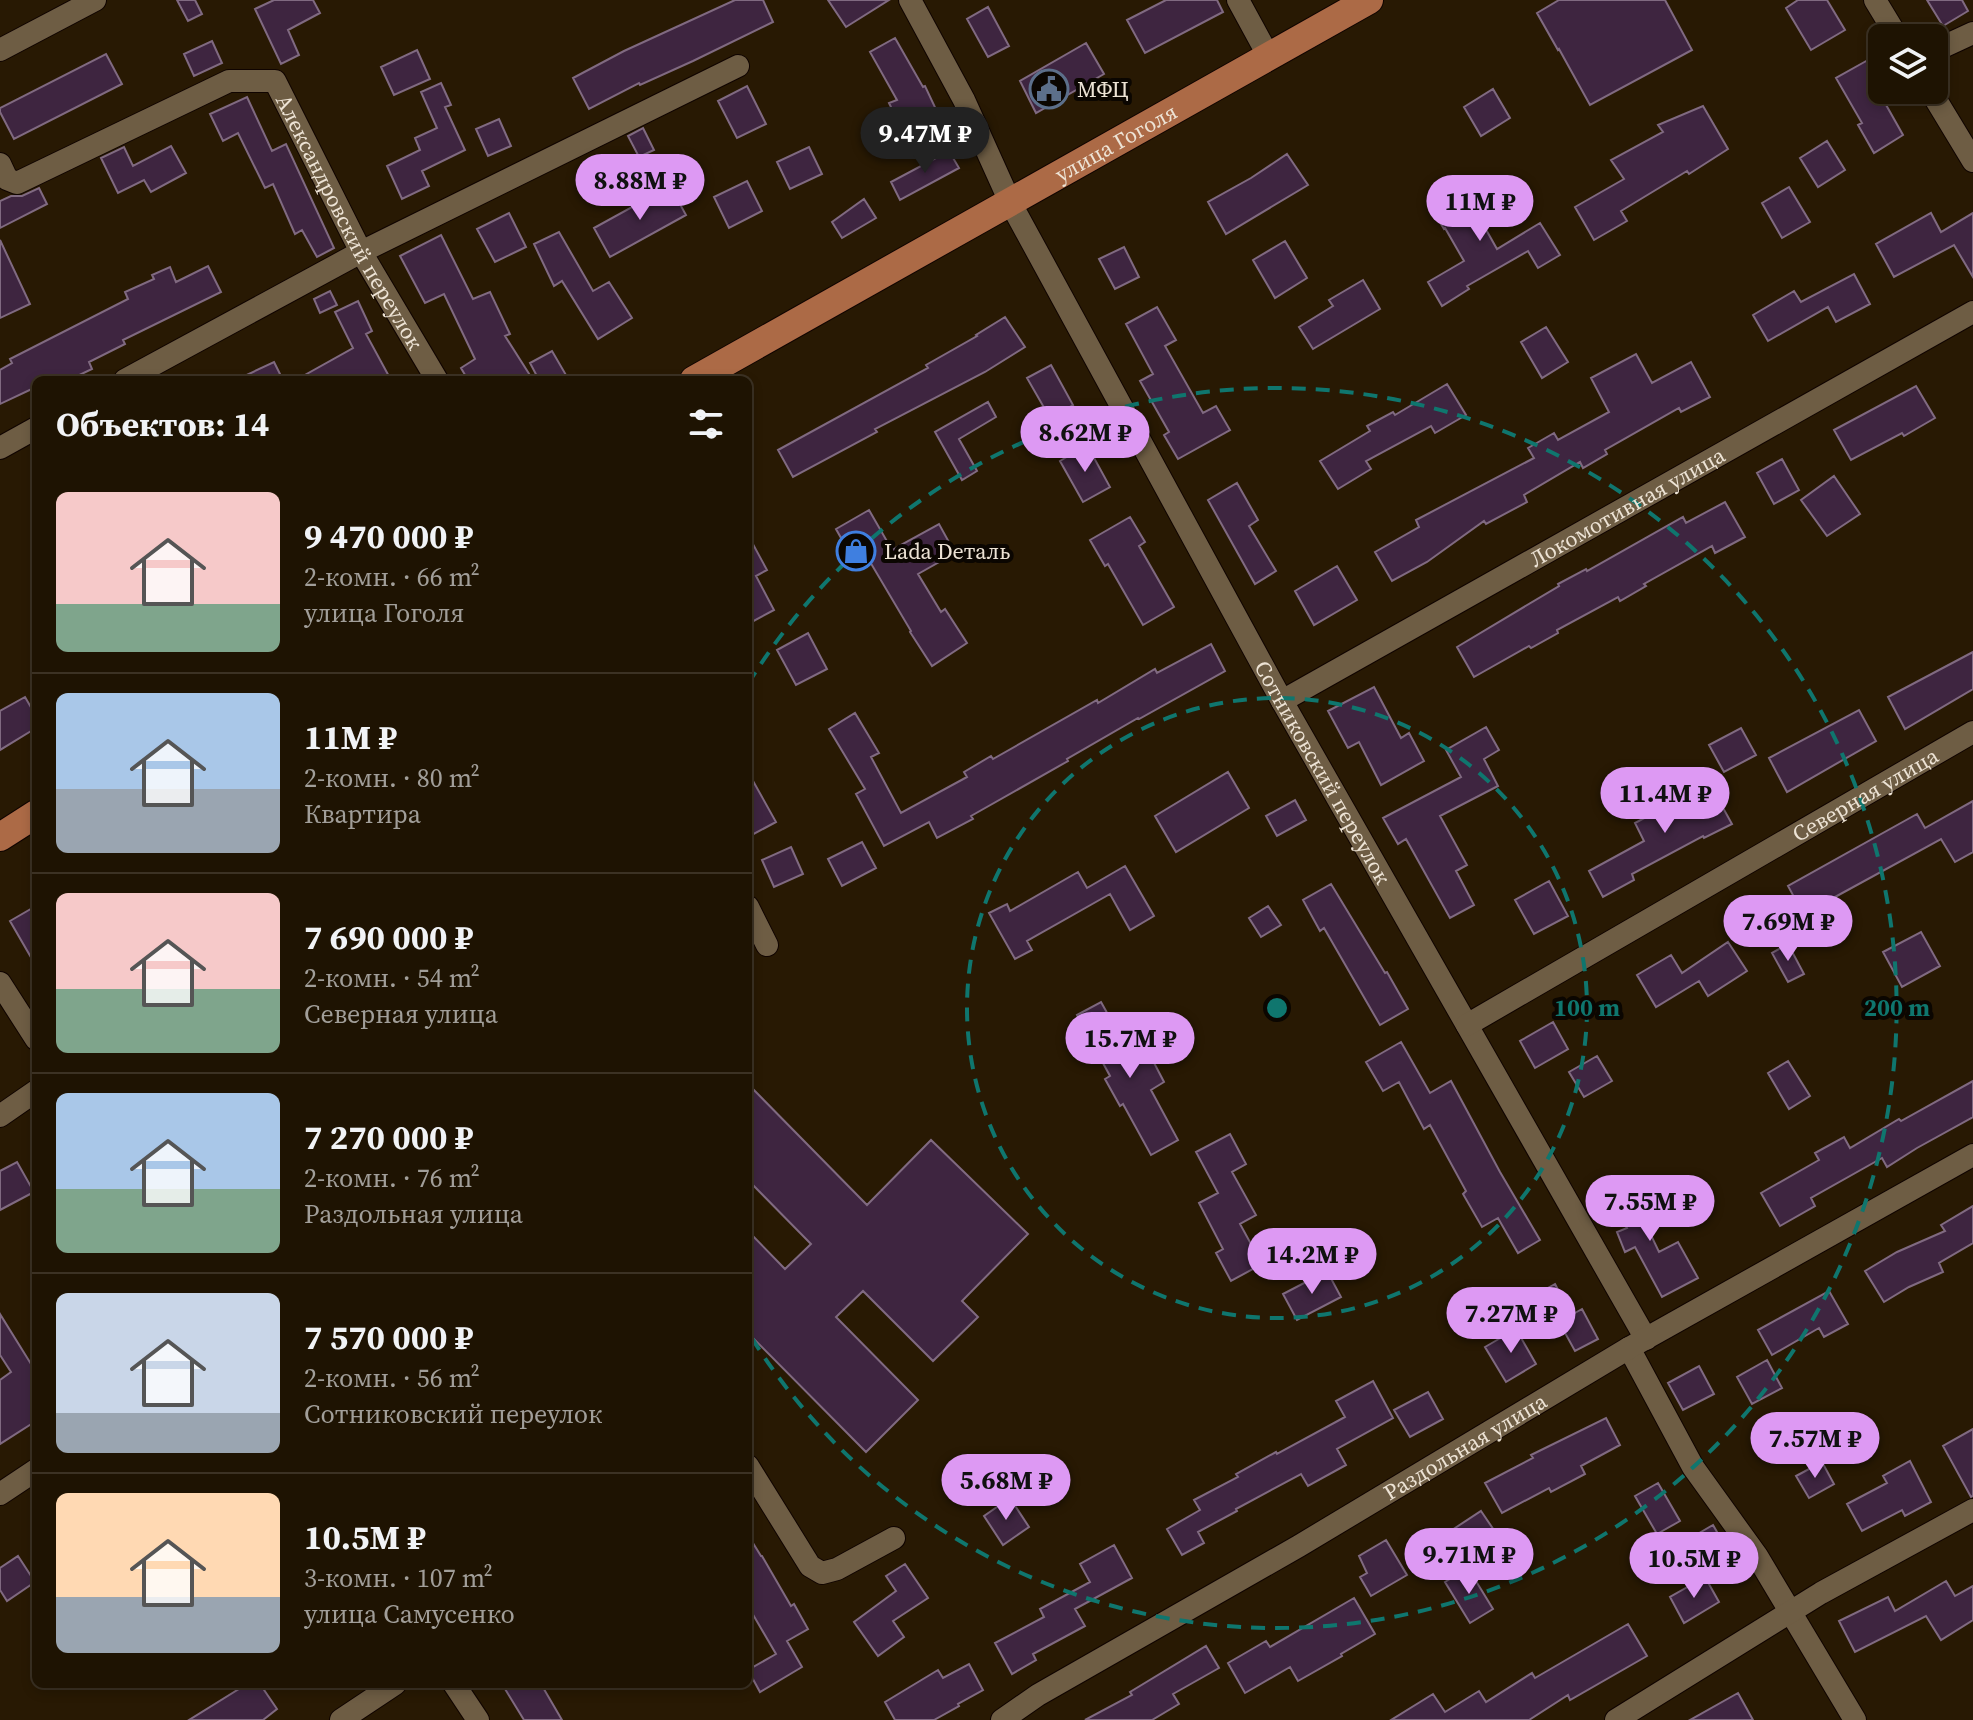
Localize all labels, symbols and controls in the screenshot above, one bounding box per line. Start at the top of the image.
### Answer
map controls [1868,24,1948,104]
button: layers [1868,24,1948,104]
public building icon: МФЦ [1028,68,1070,110]
place label: МФЦ [1077,74,1129,104]
street label: Александровский переулок [269,89,431,355]
street label: улица Гоголя [1049,96,1182,189]
pin: 9.47M ₽ [851,107,999,175]
text: 9.47M ₽ [878,115,972,151]
pin: 8.88M ₽ [566,154,714,222]
text: 8.88M ₽ [593,162,687,198]
pin: 11M ₽ [1424,175,1536,243]
text: 11M ₽ [1444,183,1516,219]
text: Объектов: 14 [56,401,270,447]
icon: filters [684,402,728,446]
pin: 8.62M ₽ [1011,406,1159,474]
text: 8.62M ₽ [1038,414,1132,450]
street label: Локомотивная улица [1524,439,1731,574]
text: 9 470 000 ₽ [304,513,473,559]
icon: home [120,524,216,620]
shop icon: Lada Dеталь [835,530,877,572]
place label: Lada Dеталь [884,536,1010,566]
text: 2-комн. · 66 m² [304,559,480,595]
text: улица Гоголя [304,595,464,631]
street label: Сотниковский переулок [1248,655,1398,890]
text: 11M ₽ [304,714,397,760]
icon: home [120,725,216,821]
street label: Северная улица [1786,740,1944,849]
text: 2-комн. · 80 m² [304,760,480,796]
pin: 11.4M ₽ [1591,767,1739,835]
text: 11.4M ₽ [1618,775,1712,811]
text: Квартира [304,796,421,832]
pin: 7.69M ₽ [1714,895,1862,963]
text: 7.69M ₽ [1741,903,1835,939]
text: 7 690 000 ₽ [304,914,473,960]
icon: home [120,925,216,1021]
text: 2-комн. · 54 m² [304,960,480,996]
text: 100 m [1554,991,1620,1024]
text: 200 m [1864,991,1930,1024]
centre of rings [1263,994,1291,1022]
text: Северная улица [304,996,498,1032]
pin: 15.7M ₽ [1056,1012,1204,1080]
text: 15.7M ₽ [1083,1020,1177,1056]
text: 7 270 000 ₽ [304,1114,473,1160]
icon: home [120,1125,216,1221]
text: 2-комн. · 76 m² [304,1160,480,1196]
pin: 7.55M ₽ [1576,1175,1724,1243]
text: 7.55M ₽ [1603,1183,1697,1219]
text: Раздольная улица [304,1196,523,1232]
pin: 14.2M ₽ [1238,1228,1386,1296]
text: 14.2M ₽ [1265,1236,1359,1272]
pin: 7.27M ₽ [1437,1287,1585,1355]
text: 7.27M ₽ [1464,1295,1558,1331]
text: 7 570 000 ₽ [304,1314,473,1360]
icon: home [120,1325,216,1421]
text: 2-комн. · 56 m² [304,1360,480,1396]
street label: Раздольная улица [1378,1385,1553,1507]
text: Сотниковский переулок [304,1396,602,1432]
pin: 7.57M ₽ [1741,1412,1889,1480]
text: 7.57M ₽ [1768,1420,1862,1456]
pin: 5.68M ₽ [932,1454,1080,1522]
text: 5.68M ₽ [959,1462,1053,1498]
text: 10.5M ₽ [304,1514,426,1560]
icon: home [120,1525,216,1621]
pin: 9.71M ₽ [1395,1528,1543,1596]
pin: 10.5M ₽ [1620,1532,1768,1600]
text: 9.71M ₽ [1422,1536,1516,1572]
text: 10.5M ₽ [1647,1540,1741,1576]
text: 3-комн. · 107 m² [304,1560,493,1596]
text: улица Самусенко [304,1596,515,1632]

